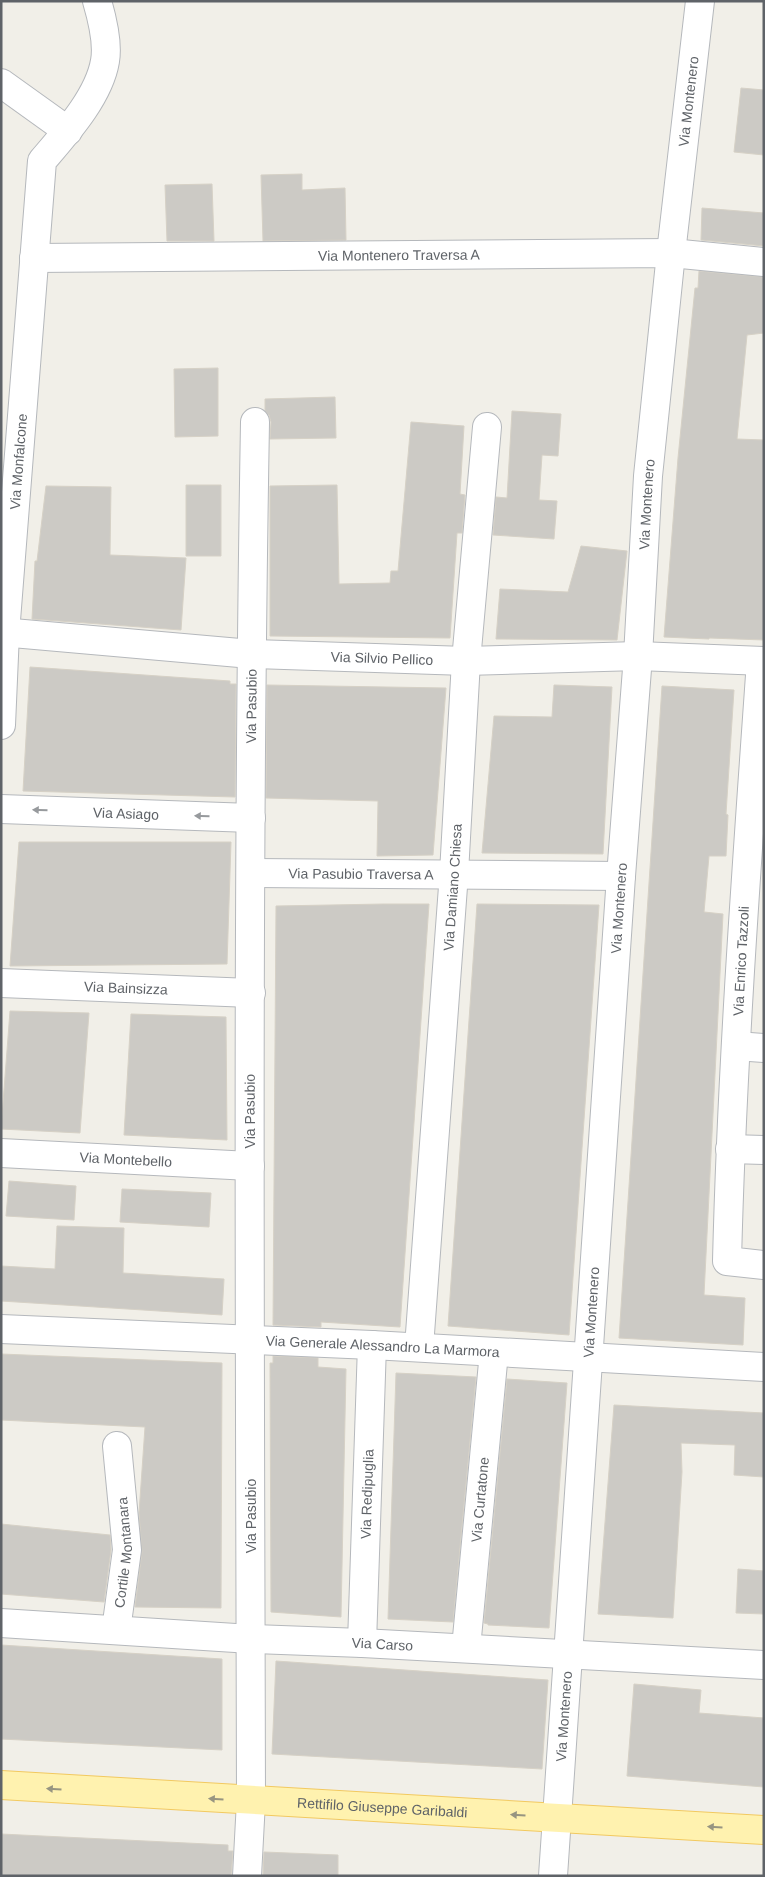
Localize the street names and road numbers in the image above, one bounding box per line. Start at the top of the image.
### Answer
street label: Via Montenero [675,55,702,148]
street label: Via Montenero Traversa A [318,246,481,264]
street label: Via Monfalcone [7,413,30,510]
street label: Via Montenero [636,458,658,550]
street label: Via Silvio Pellico [330,649,434,668]
street label: Via Pasubio [243,669,260,743]
street label: Via Asiago [93,804,159,823]
street label: Via Damiano Chiesa [440,823,465,951]
street label: Via Montenero [608,862,630,954]
street label: Via Pasubio Traversa A [288,865,434,882]
street label: Via Enrico Tazzoli [730,906,752,1016]
street label: Via Bainsizza [84,978,168,998]
street label: Via Pasubio [242,1074,258,1148]
street label: Via Montebello [79,1149,173,1170]
street label: Via Montenero [580,1266,602,1358]
street label: Via Generale Alessandro La Marmora [265,1332,500,1360]
street label: Via Redipuglia [357,1449,377,1539]
street label: Via Curtatone [468,1456,492,1543]
street label: Via Pasubio [243,1479,259,1553]
street label: Cortile Montanara [111,1496,135,1609]
street label: Via Carso [351,1635,414,1654]
street label: Via Montenero [553,1670,575,1762]
street label: Rettifilo Giuseppe Garibaldi [297,1794,468,1821]

